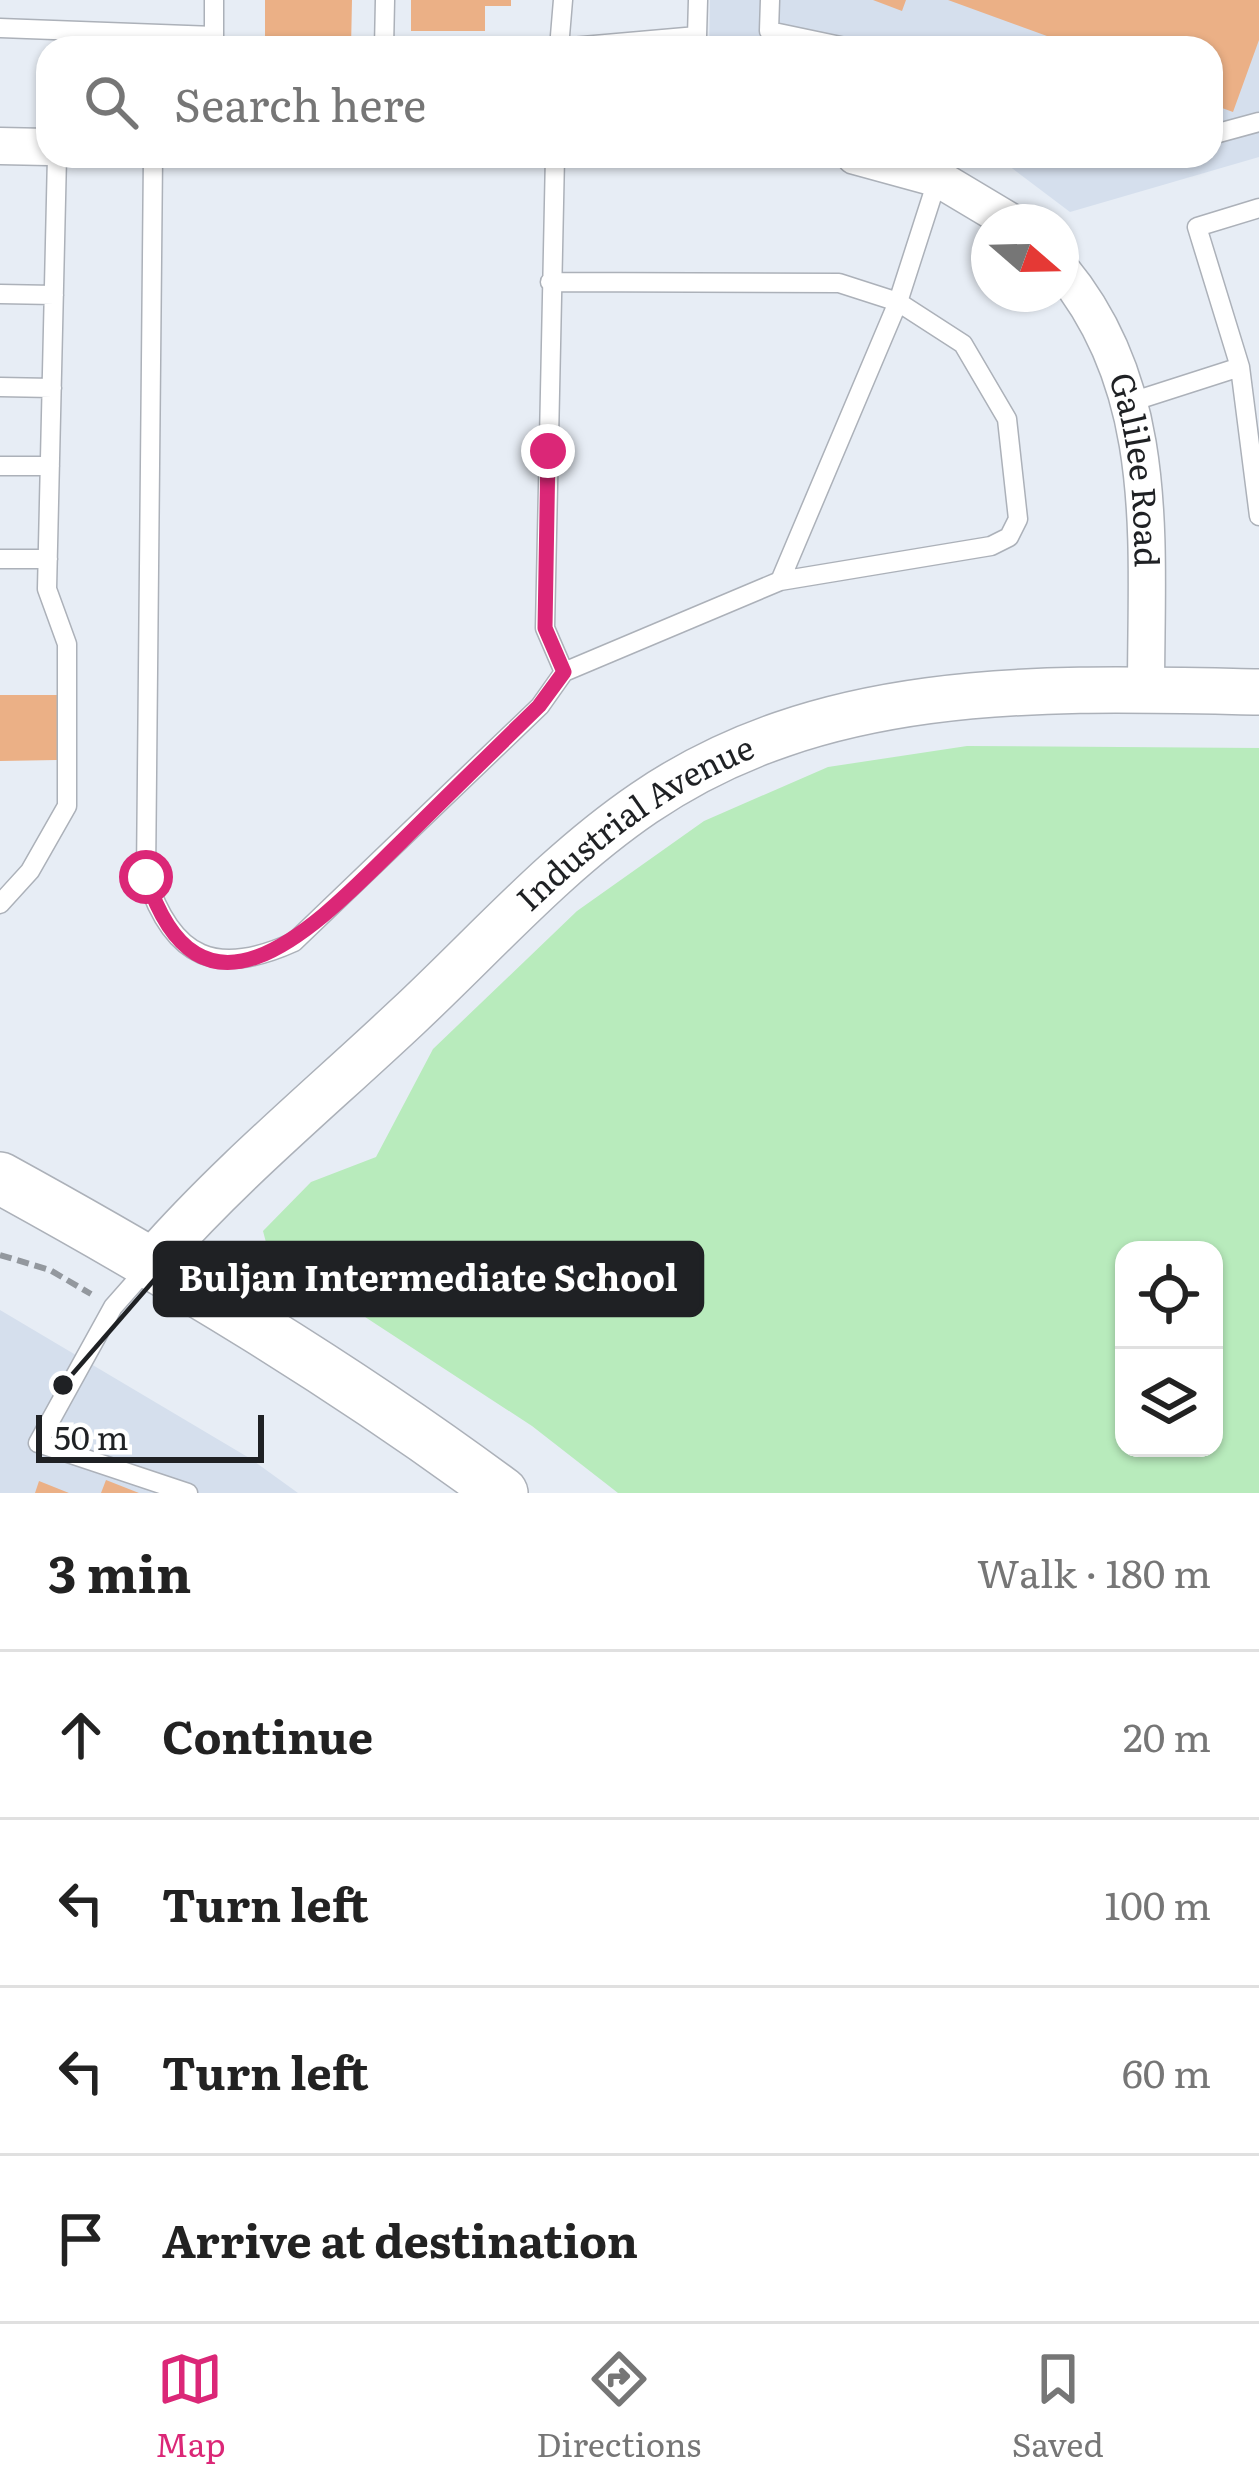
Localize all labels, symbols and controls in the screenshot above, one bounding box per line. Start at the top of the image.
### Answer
search box [36,36,1223,168]
icon: search [78,69,144,135]
text: Search here [174,69,426,136]
north arrow [971,204,1079,312]
street label: Galilee Road [1099,366,1174,568]
route end [521,424,575,478]
street label: Industrial Avenue [504,721,760,920]
route start [119,850,173,904]
map controls [1115,1241,1223,1457]
button: locate [1115,1241,1223,1349]
callout: Buljan Intermediate School [155,1243,702,1315]
text: Buljan Intermediate School [178,1249,678,1302]
button: layers [1115,1349,1223,1457]
scale bar [36,1409,264,1462]
text: 50 m [54,1411,128,1460]
text: 3 min [48,1533,192,1609]
text: Walk · 180 m [977,1542,1211,1600]
text: Continue [162,1701,373,1768]
icon: ahead [48,1702,114,1768]
text: 20 m [1123,1706,1211,1764]
text: Turn left [162,1869,369,1936]
icon: left [48,1870,114,1936]
text: 100 m [1104,1874,1211,1932]
text: Turn left [162,2037,369,2104]
icon: left [48,2038,114,2104]
text: 60 m [1122,2042,1211,2100]
text: Arrive at destination [162,2205,638,2272]
icon: arrive [48,2206,114,2272]
tab: Map [155,2346,226,2467]
tab: Directions [536,2346,701,2467]
tab: Saved [1012,2346,1104,2467]

